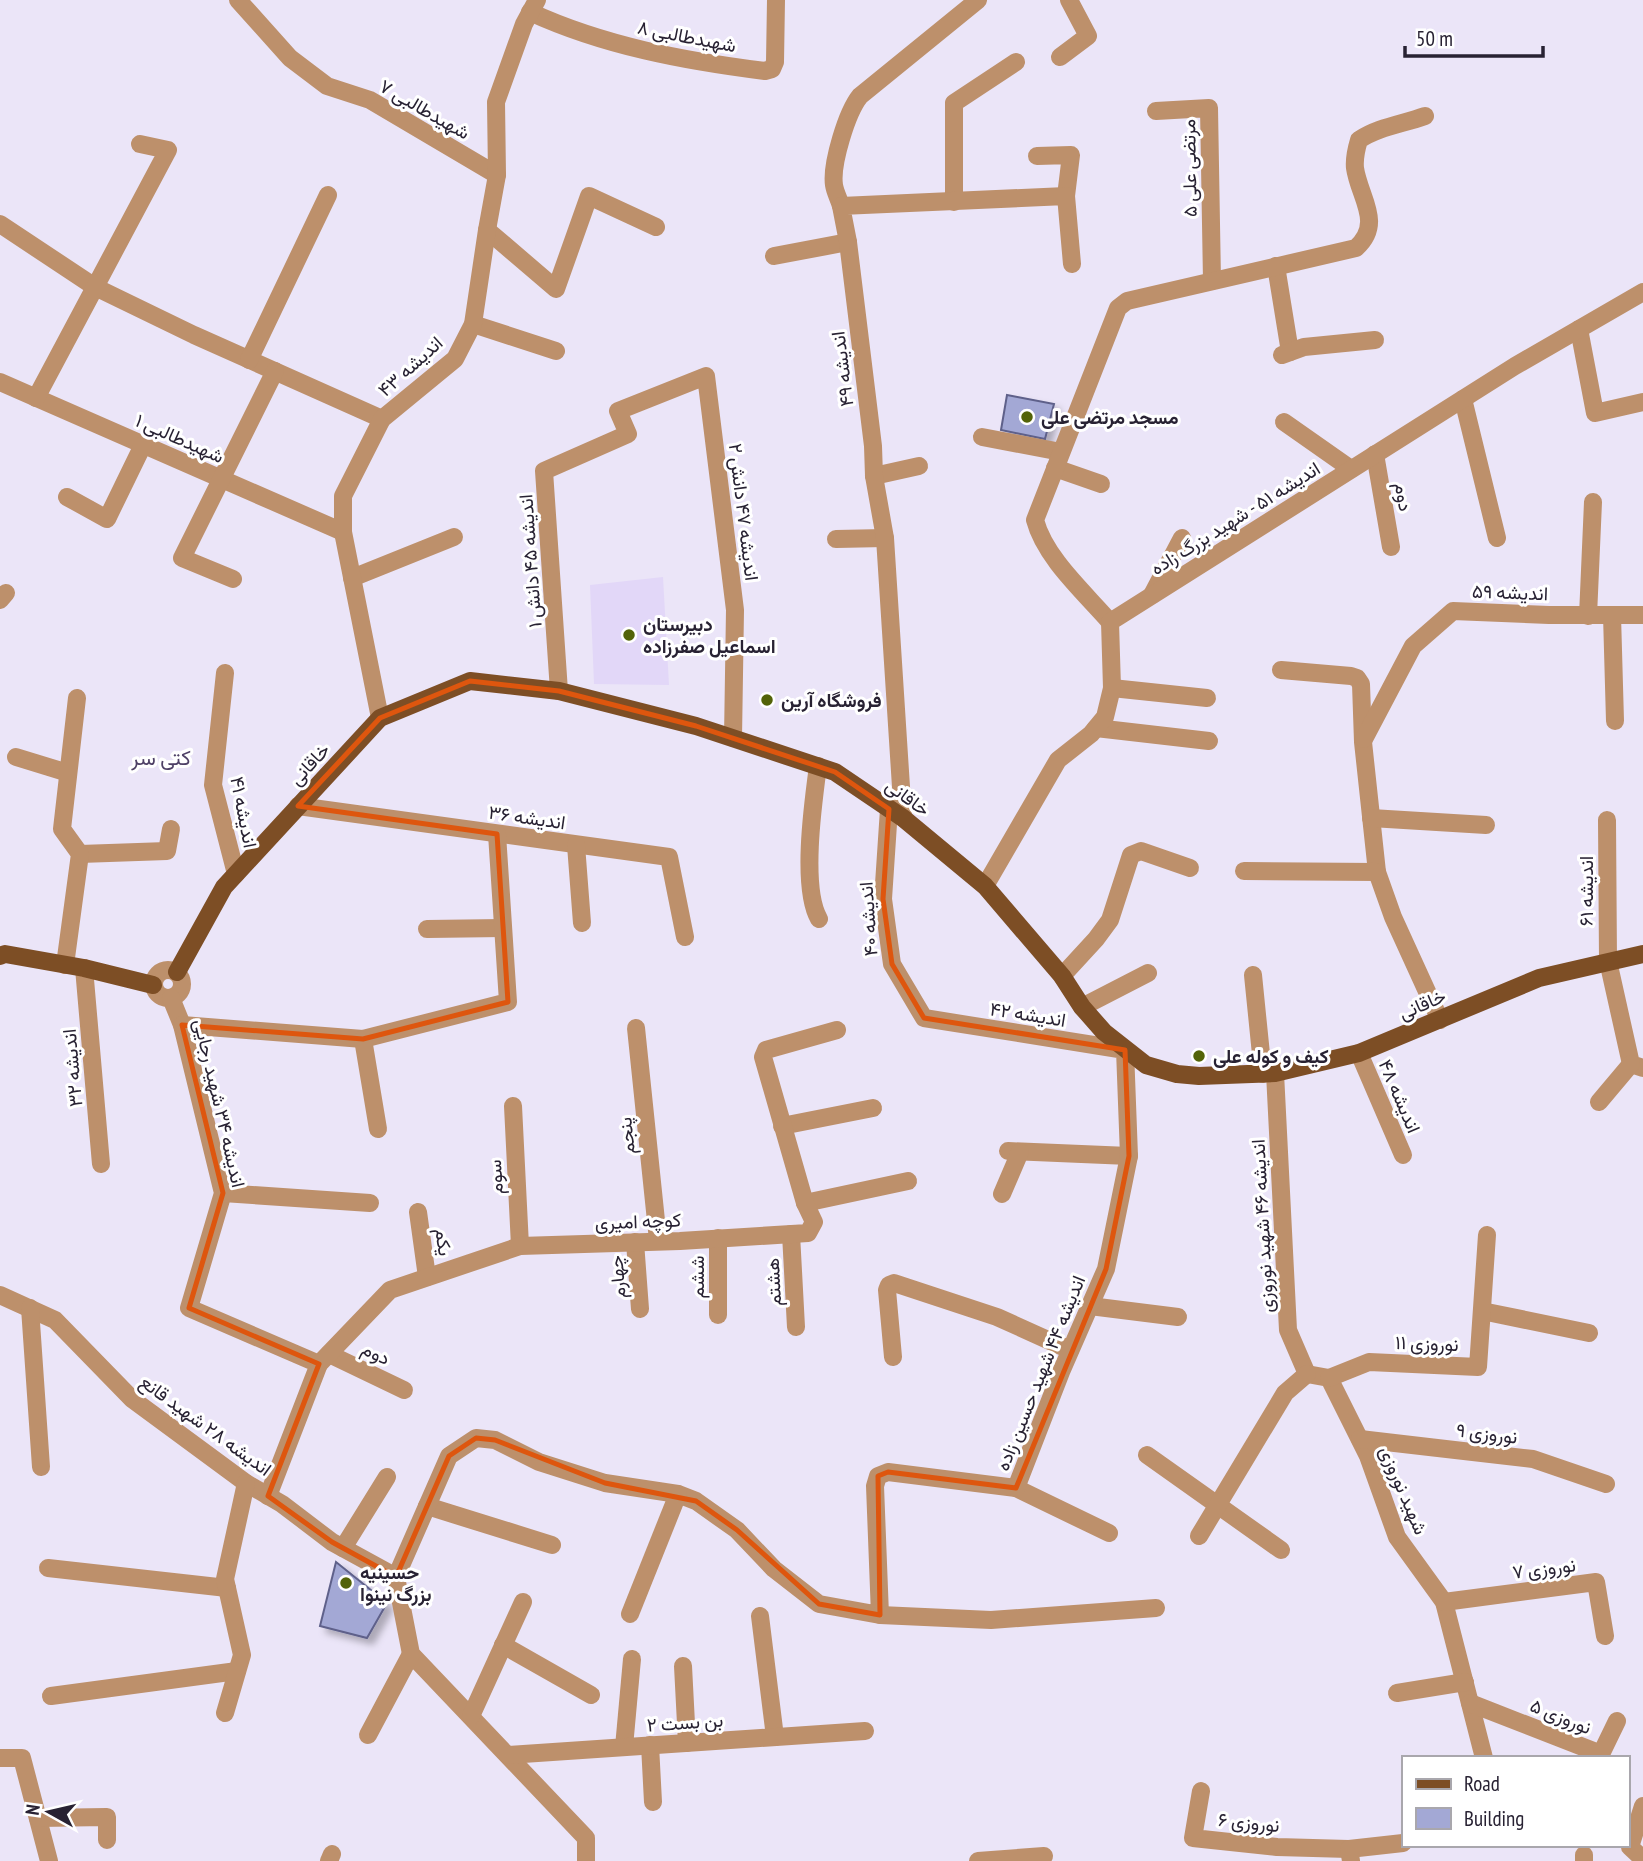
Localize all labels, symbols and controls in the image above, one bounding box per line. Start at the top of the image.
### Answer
scale bar [1405,14,1543,58]
street label: شهیدطالبی ۸ [636,15,738,57]
text: 50 m [1416,25,1453,52]
street label: شهیدطالبی ۷ [376,74,474,144]
street label: مرتضی علی ۵ [1176,119,1202,217]
street label: اندیشه ۴۹ [825,330,859,408]
street label: اندیشه ۴۳ [373,331,447,401]
place label: مسجد مرتضی علی [1041,405,1178,430]
street label: شهیدطالبی ۱ [132,408,228,468]
marker: مسجد مرتضی علی [1019,409,1035,425]
street label: اندیشه ۴۷ دانش ۲ [724,442,764,582]
street label: اندیشه ۵۱ - شهید بزرگ زاده [1146,456,1324,580]
street label: دوم [1389,481,1418,513]
street label: اندیشه ۴۵ دانش ۱ [513,493,547,629]
street label: اندیشه ۵۹ [1472,579,1548,605]
place label: دبیرستان اسماعیل صفرزاده [643,612,776,659]
marker: دبیرستان اسماعیل صفرزاده [621,627,637,643]
place label: فروشگاه آرین [781,688,882,713]
marker: فروشگاه آرین [759,692,775,708]
street label: خاقانی [283,738,335,790]
district label: کتی سر [130,744,191,771]
street label: خاقانی [881,773,935,821]
street label: اندیشه ۴۱ [225,774,263,850]
street label: اندیشه ۳۶ [487,800,567,834]
street label: اندیشه ۶۱ [1574,856,1598,926]
street label: اندیشه ۴۰ [853,881,883,957]
street label: خاقانی [1395,983,1449,1025]
street label: اندیشه ۴۲ [988,996,1068,1032]
street label: اندیشه ۳۴ شهید رجایی [189,1016,251,1190]
street label: اندیشه ۳۲ [57,1028,87,1108]
place label: کیف و کوله علی [1213,1044,1329,1069]
marker: کیف و کوله علی [1191,1048,1207,1064]
street label: اندیشه ۴۸ [1374,1055,1426,1137]
street label: پنجم [612,1116,642,1156]
street label: اندیشه ۴۶ شهید نوروزی [1245,1139,1279,1313]
street label: سوم [482,1159,509,1195]
street label: کوچه امیری [594,1208,682,1236]
street label: یکم [429,1227,458,1258]
street label: چهارم [603,1254,633,1300]
street label: ششم [685,1255,710,1299]
street label: هشتم [760,1257,787,1307]
street label: اندیشه ۴۴ شهید حسین زاده [990,1272,1090,1474]
street label: نوروزی ۱۱ [1395,1330,1459,1356]
street label: دوم [357,1336,394,1371]
street label: اندیشه ۲۸ شهید قانع [134,1369,277,1482]
street label: نوروزی ۹ [1455,1417,1519,1449]
street label: شهید نوروزی [1375,1442,1433,1538]
street label: نوروزی ۷ [1511,1552,1577,1584]
place label: حسینیه بزرگ نینوا [360,1560,431,1607]
marker: حسینیه بزرگ نینوا [338,1575,354,1591]
street label: نوروزی ۵ [1527,1693,1595,1739]
street label: بن بست ۲ [646,1707,724,1737]
legend [1402,1756,1629,1847]
text: Road [1464,1770,1500,1797]
north arrow [14,1777,84,1847]
text: N [20,1803,45,1816]
text: Building [1464,1805,1524,1832]
street label: نوروزی ۶ [1217,1807,1281,1837]

